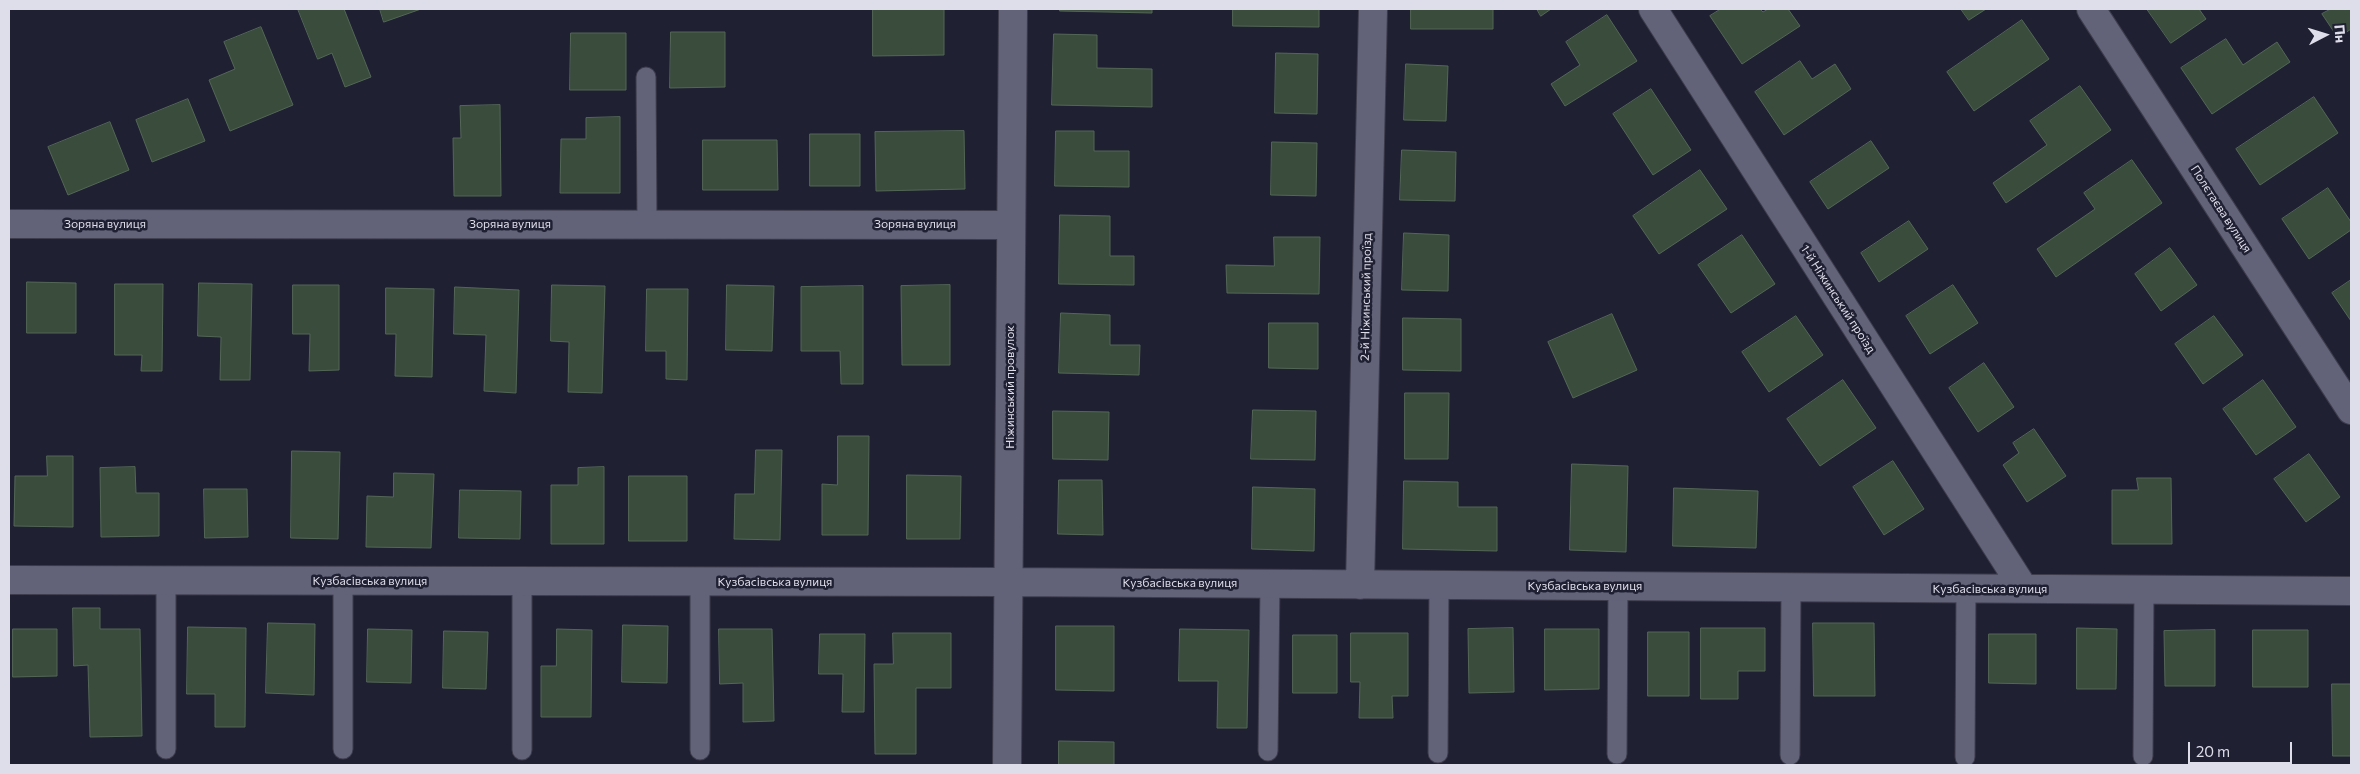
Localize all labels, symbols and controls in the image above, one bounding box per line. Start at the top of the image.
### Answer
north arrow [2300,10,2350,60]
text: Пн [2331,24,2350,44]
street label: Полєтаєва вулиця [2187,163,2255,255]
street label: Зоряна вулиця [64,217,146,231]
street label: Зоряна вулиця [469,217,551,231]
street label: Зоряна вулиця [874,217,956,231]
street label: 2-й Ніжинський проїзд [1358,233,1374,361]
street label: 1-й Ніжинський проїзд [1798,242,1878,356]
street label: Ніжинський провулок [1003,325,1017,449]
street label: Кузбасівська вулиця [313,574,427,588]
street label: Кузбасівська вулиця [718,575,832,589]
street label: Кузбасівська вулиця [1123,576,1237,590]
street label: Кузбасівська вулиця [1528,579,1642,593]
street label: Кузбасівська вулиця [1933,582,2047,596]
scale bar [2190,732,2294,764]
text: 20 m [2196,742,2230,760]

